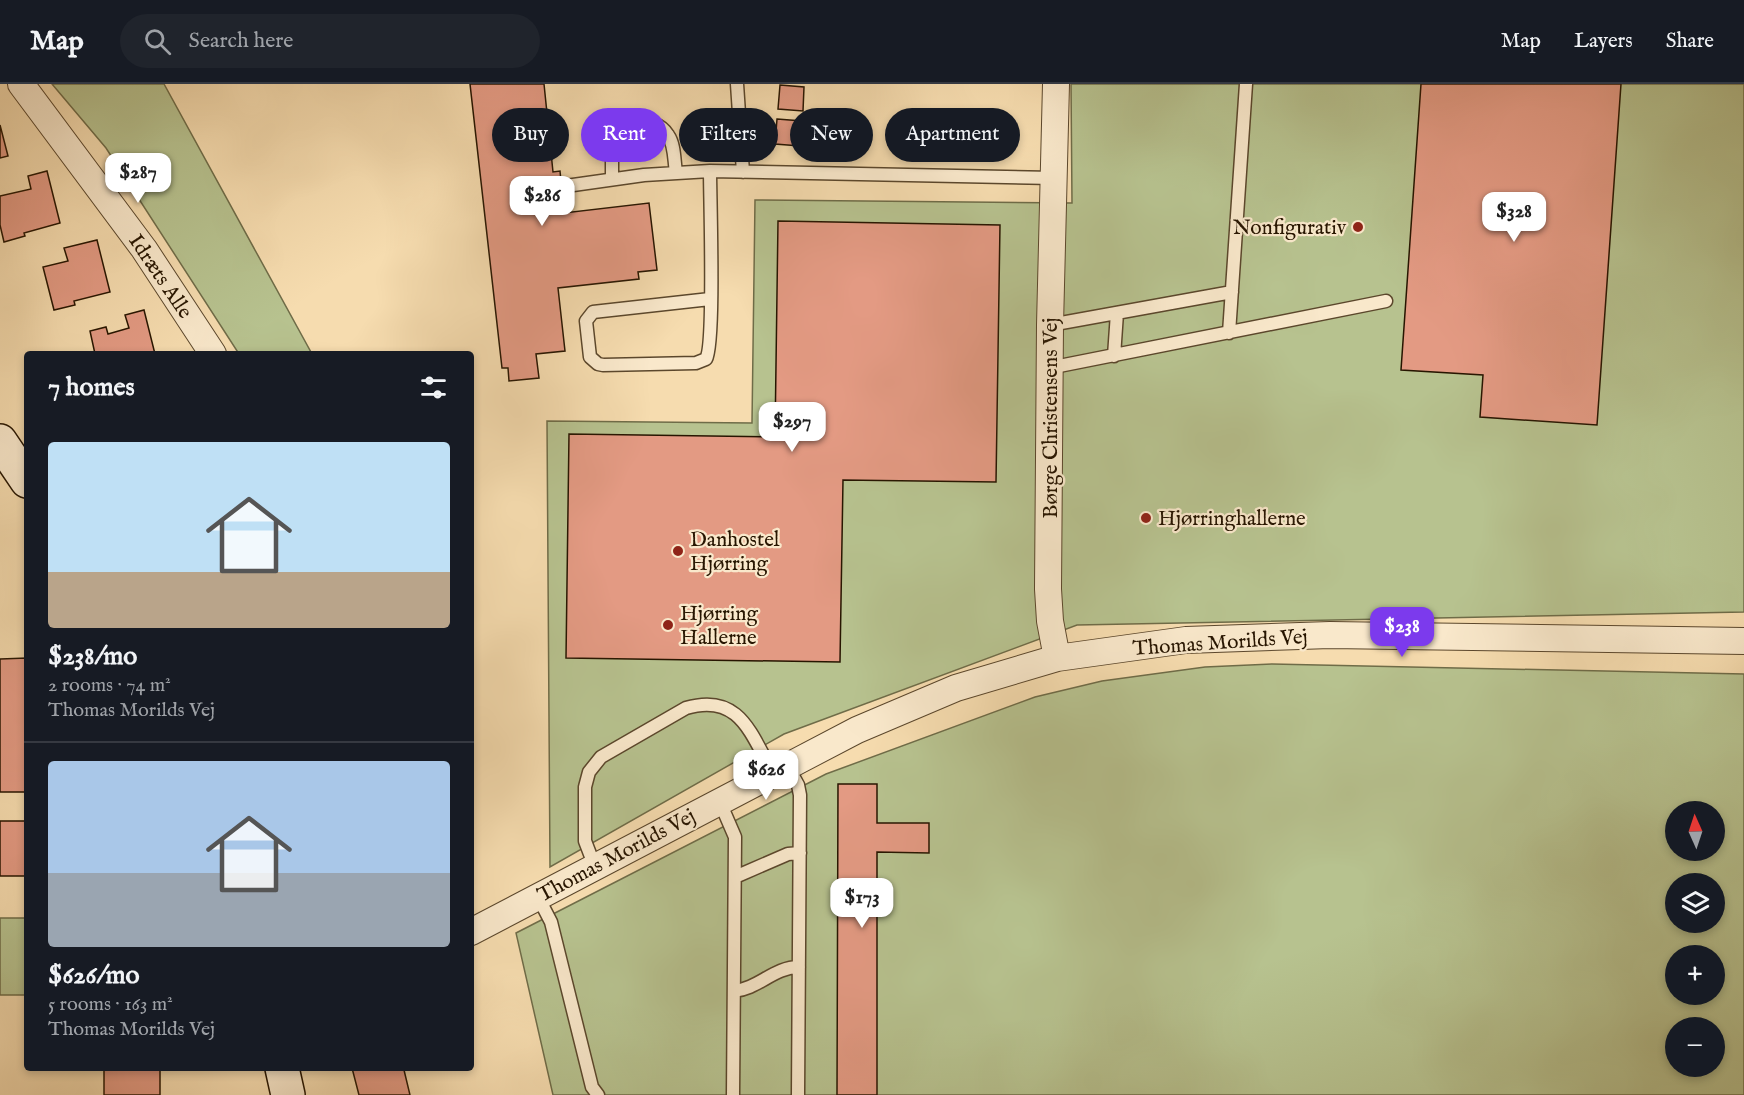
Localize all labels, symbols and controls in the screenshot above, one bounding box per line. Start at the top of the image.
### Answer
search box [120,14,540,68]
text: Map [30,24,84,59]
icon: search [141,25,174,58]
text: Search here [189,27,293,55]
text: Map [1501,28,1541,55]
text: Layers [1574,28,1633,55]
text: Share [1666,28,1714,55]
chip: Buy [492,108,569,162]
chip: Rent [581,108,667,162]
chip: Filters [679,108,778,162]
chip: New [790,108,873,162]
chip: Apartment [885,108,1020,162]
pin: $287 [102,153,174,204]
text: $287 [119,160,157,185]
pin: $286 [506,176,578,227]
text: $286 [524,183,560,208]
pin: $328 [1478,192,1550,243]
text: $328 [1496,199,1532,224]
place label: Nonfigurativ [1233,215,1347,242]
marker: Nonfigurativ [1351,220,1365,234]
street label: Idræts Alle [122,229,198,324]
street label: Børge Christensens Vej [1038,318,1065,518]
text: 7 homes [48,371,135,404]
icon: filters [417,371,450,404]
pin: $297 [756,402,828,453]
text: $297 [773,409,811,434]
icon: home [195,481,303,589]
place label: Hjørringhallerne [1158,506,1306,533]
marker: Hjørringhallerne [1139,511,1153,525]
place label: Danhostel Hjørring [690,527,780,578]
marker: Danhostel Hjørring [671,544,685,558]
place label: Hjørring Hallerne [680,601,759,652]
pin: $238 [1366,607,1438,658]
text: $238 [1384,614,1420,639]
marker: Hjørring Hallerne [661,618,675,632]
street label: Thomas Morilds Vej [1132,624,1308,663]
text: $238/mo [48,640,137,673]
text: 2 rooms · 74 m² [48,673,171,698]
text: Thomas Morilds Vej [48,698,215,723]
pin: $626 [730,750,802,801]
text: $626 [747,757,785,782]
icon: home [195,800,303,908]
north arrow [1665,801,1725,861]
map controls [1665,801,1725,1077]
street label: Thomas Morilds Vej [533,803,700,909]
button: layers [1665,873,1725,933]
pin: $173 [826,878,898,929]
text: $173 [844,885,880,910]
button: + [1665,945,1725,1005]
text: $626/mo [48,959,139,992]
text: 5 rooms · 163 m² [48,992,173,1017]
text: Thomas Morilds Vej [48,1017,215,1042]
button: − [1665,1017,1725,1077]

